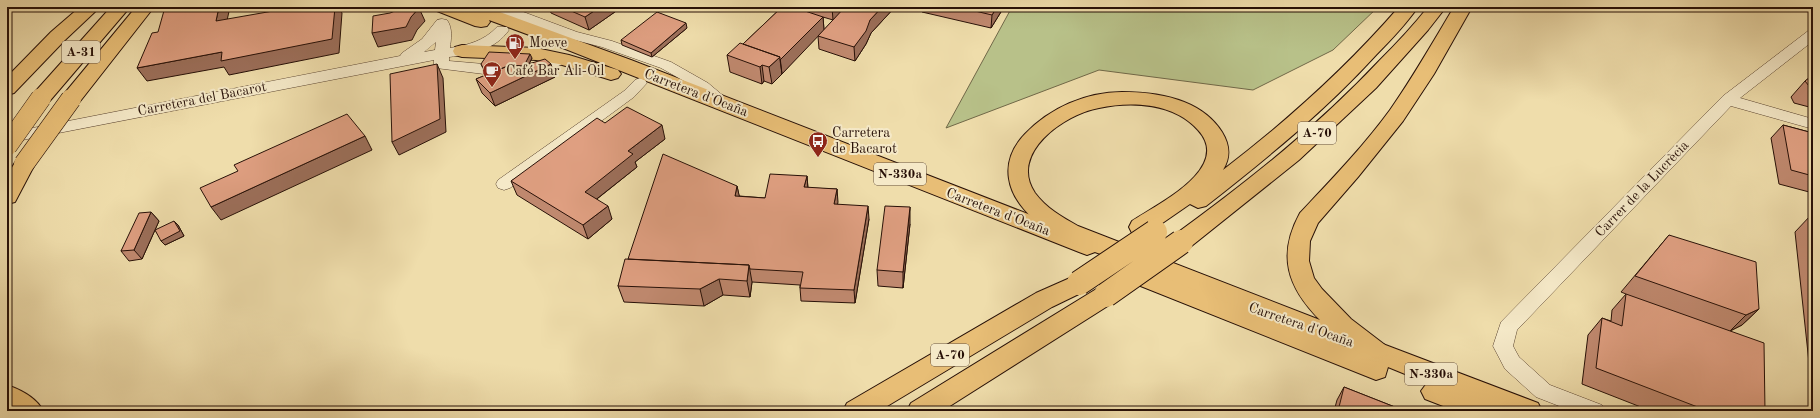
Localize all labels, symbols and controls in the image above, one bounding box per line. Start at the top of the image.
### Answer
fuel station icon: Moeve [504,32,526,60]
place label: Moeve [529,36,567,50]
road number: A-31 [62,41,100,63]
cafe icon: Café Bar Ali-Oil [481,60,503,88]
place label: Café Bar Ali-Oil [506,64,605,78]
street label: Carretera d'Ocaña [642,67,750,119]
street label: Carretera del Bacarot [136,80,268,118]
road number: A-70 [1298,122,1336,144]
place label: Carretera de Bacarot [832,126,897,156]
bus stop icon: Carretera de Bacarot [807,130,829,158]
street label: Carrer de la Lucrècia [1592,138,1692,240]
road number: N-330a [874,163,926,185]
street label: Carretera d'Ocaña [944,186,1052,238]
street label: Carretera d'Ocaña [1247,300,1355,350]
road number: A-70 [931,344,969,366]
road number: N-330a [1405,363,1457,385]

